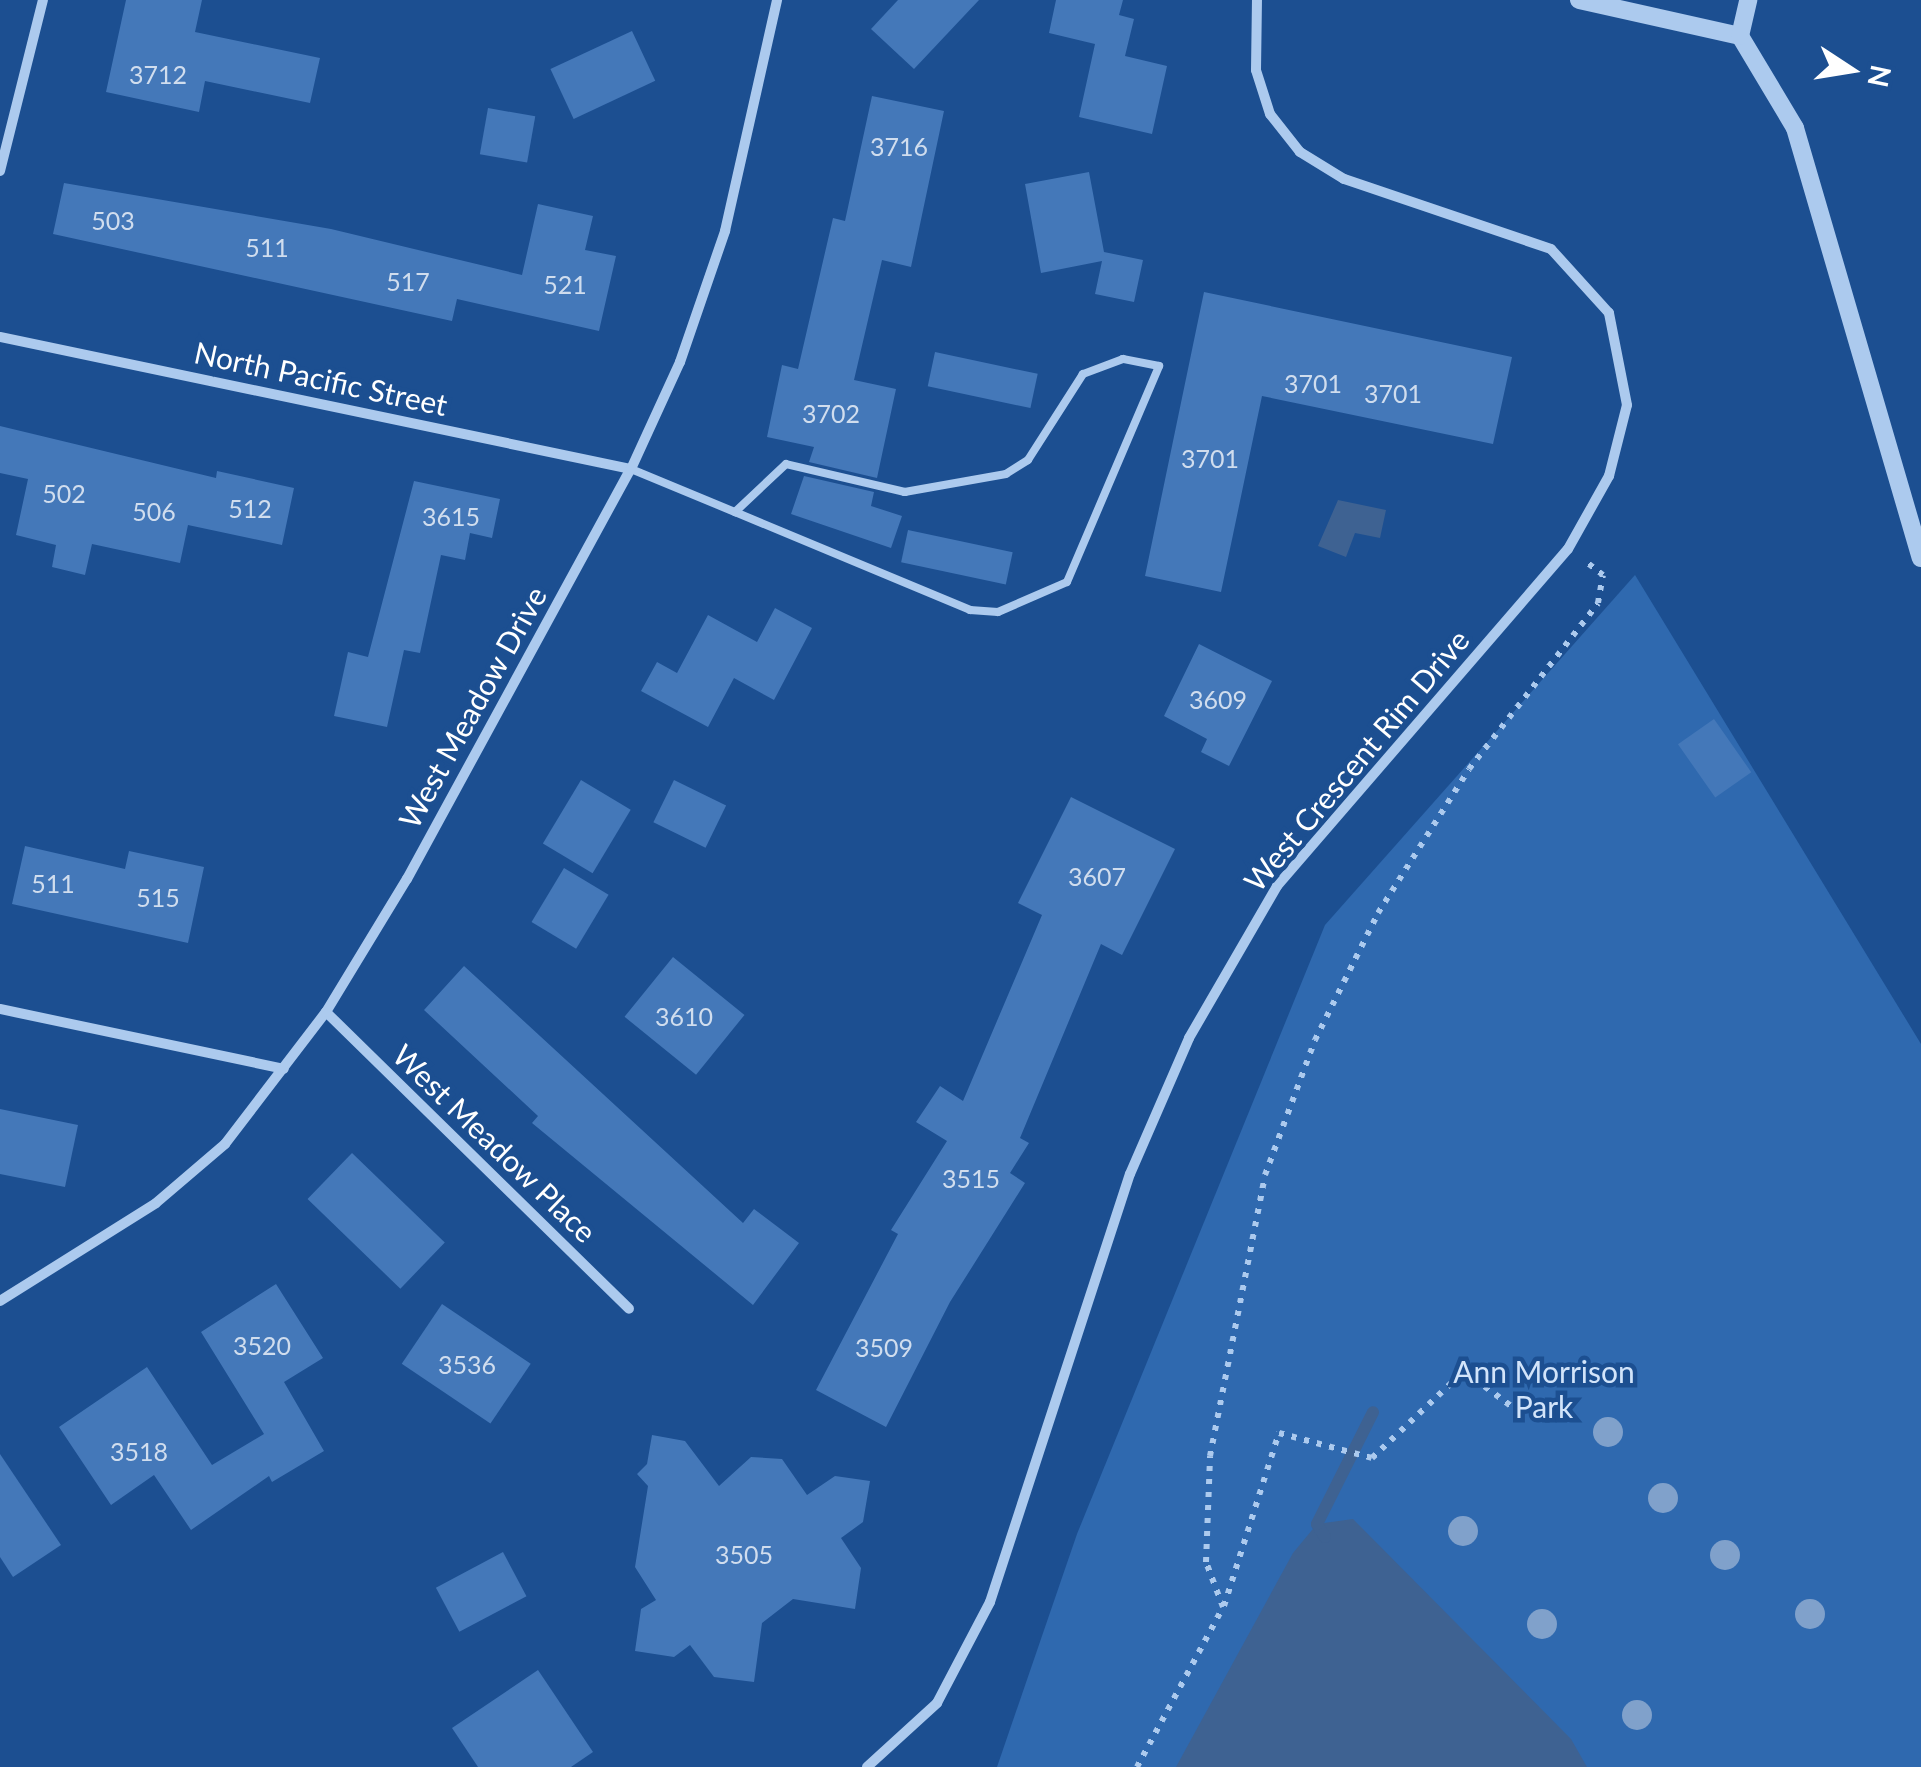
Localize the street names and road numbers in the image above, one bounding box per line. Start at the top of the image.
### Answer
street label: North Pacific Street [191,334,451,422]
street label: West Meadow Drive [391,580,553,834]
street label: West Crescent Rim Drive [1236,622,1476,898]
street label: West Meadow Place [386,1036,604,1250]

